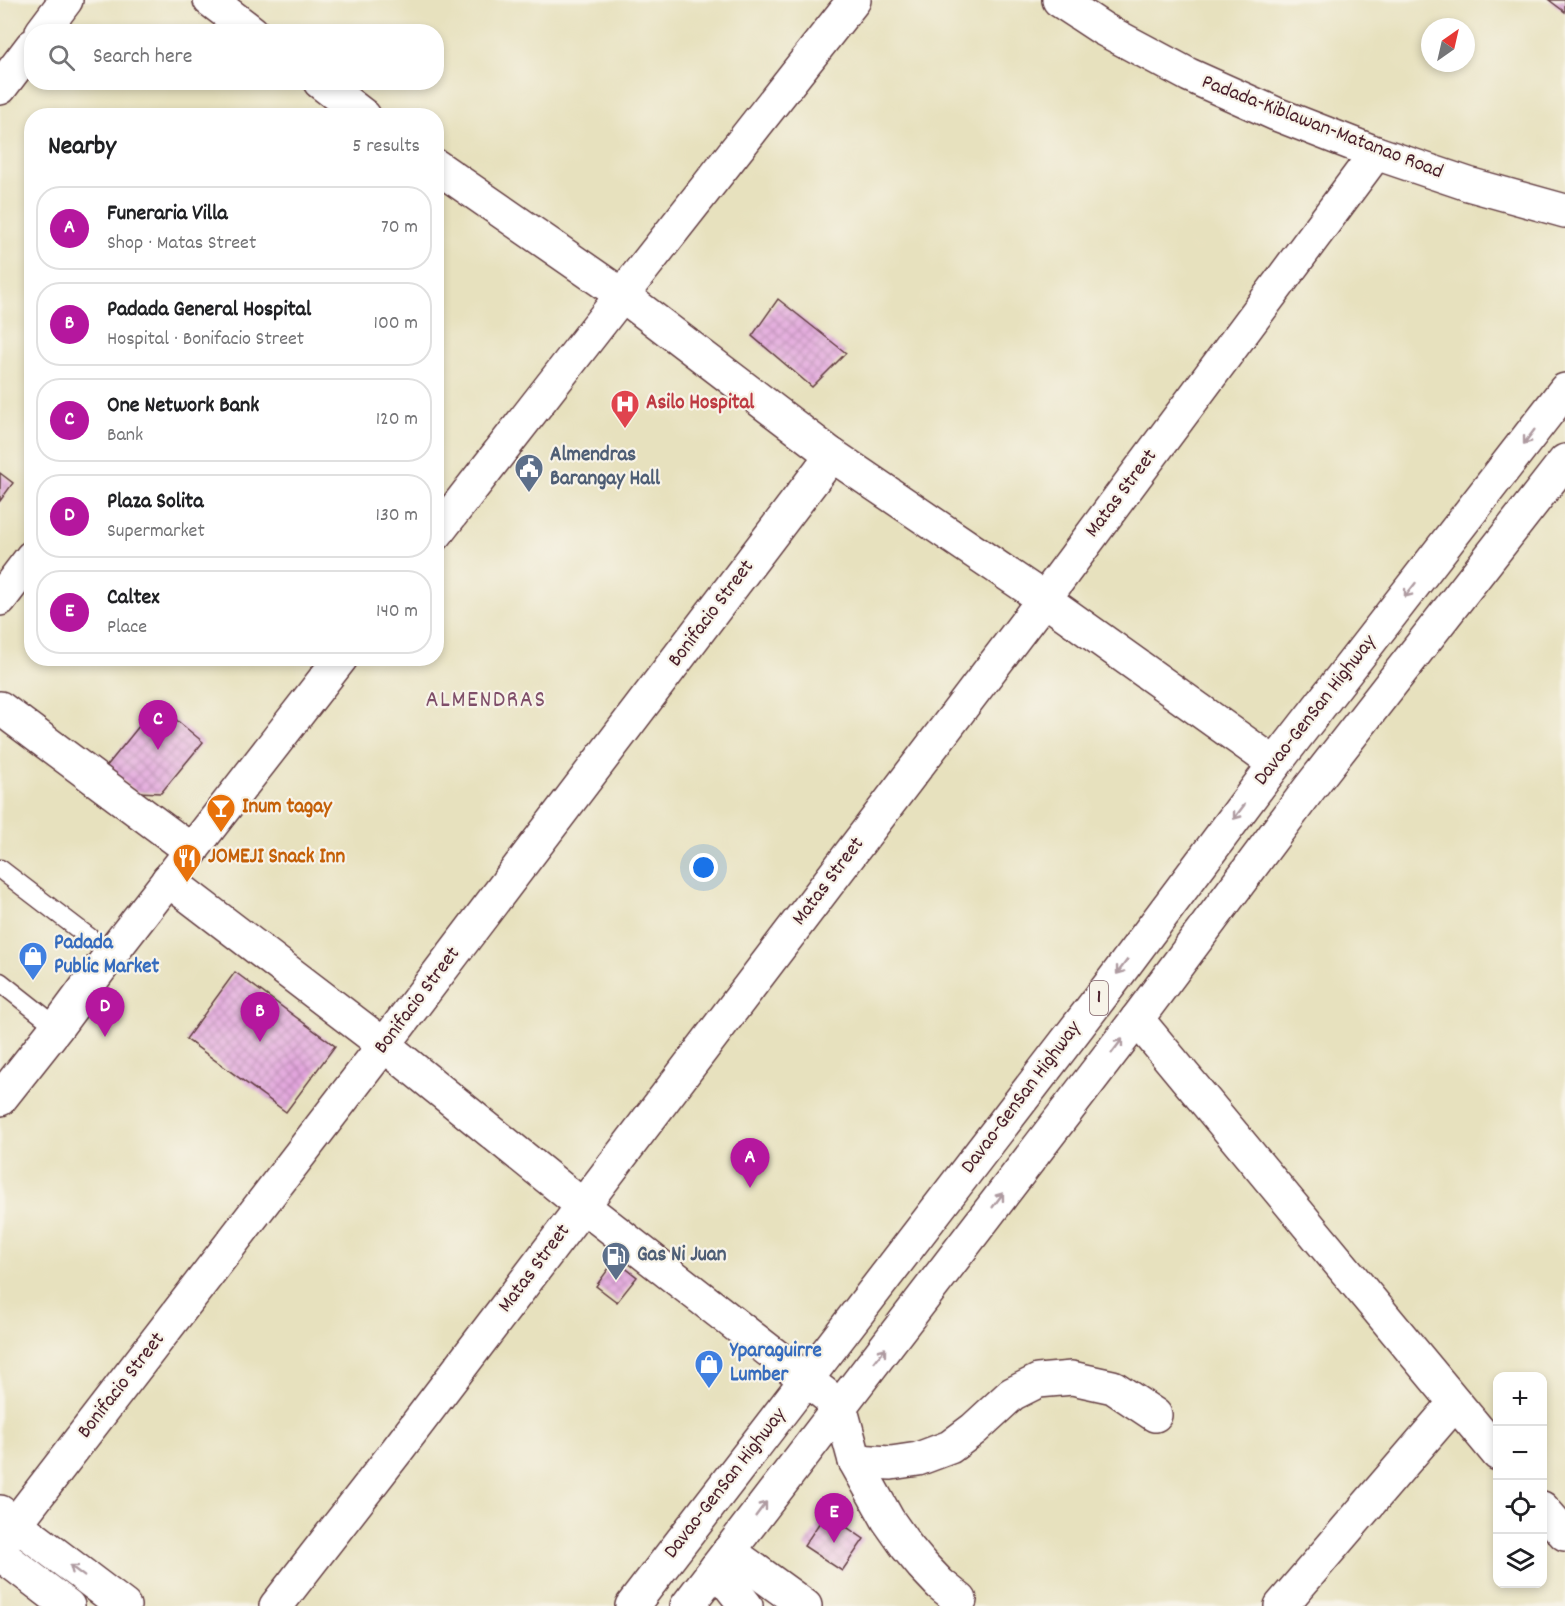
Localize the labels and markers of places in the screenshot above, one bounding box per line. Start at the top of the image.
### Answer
hospital icon: Asilo Hospital [609,388,641,430]
place label: Asilo Hospital [646,389,755,419]
place label: Almendras Barangay Hall [550,441,661,495]
public building icon: Almendras Barangay Hall [513,452,545,494]
pin: C [138,700,178,750]
bar icon: Inum tagay [205,792,237,834]
place label: Inum tagay [242,793,333,823]
restaurant icon: JOMEJI Snack Inn [171,842,203,884]
place label: JOMEJI Snack Inn [208,843,345,873]
place label: Padada Public Market [54,929,160,983]
shop icon: Padada Public Market [17,940,49,982]
pin: D [86,988,124,1037]
pin: B [240,992,280,1042]
pin: A [730,1138,770,1188]
fuel station icon: Gas Ni Juan [600,1240,632,1282]
place label: Gas Ni Juan [637,1241,727,1271]
place label: Yparaguirre Lumber [729,1337,822,1391]
shop icon: Yparaguirre Lumber [693,1348,725,1390]
pin: E [814,1494,854,1543]

